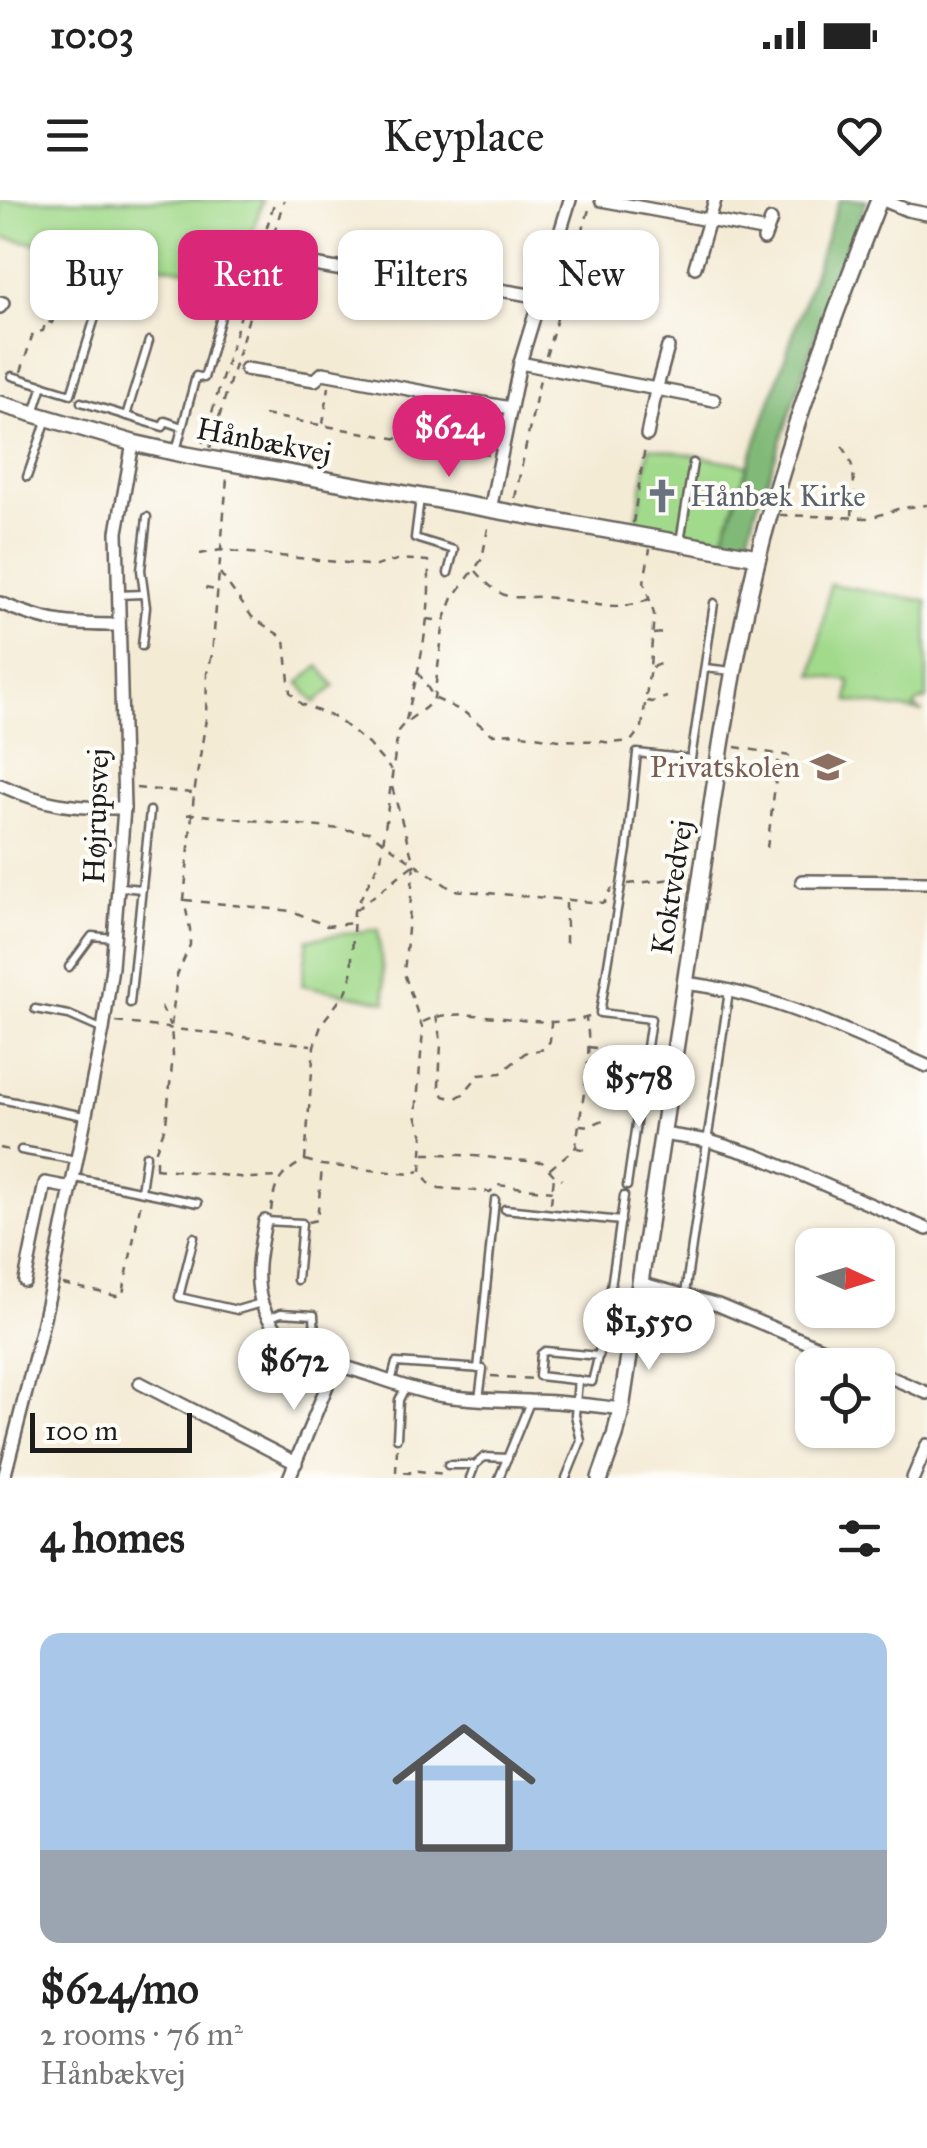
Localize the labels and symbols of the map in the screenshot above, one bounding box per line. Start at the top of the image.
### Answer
pin: $624 [390,395,508,480]
street label: Hånbækvej [194,410,334,472]
church icon: Hånbæk Kirke [643,477,681,515]
place label: Hånbæk Kirke [690,478,866,514]
street label: Højrupsvej [76,748,116,884]
school or university icon: Privatskolen [809,748,847,786]
place label: Privatskolen [650,749,800,785]
street label: Koktvedvej [644,817,700,957]
pin: $578 [580,1045,698,1130]
north arrow [795,1228,895,1328]
pin: $1,550 [568,1288,730,1373]
pin: $672 [235,1328,353,1413]
scale bar [30,1408,192,1452]

